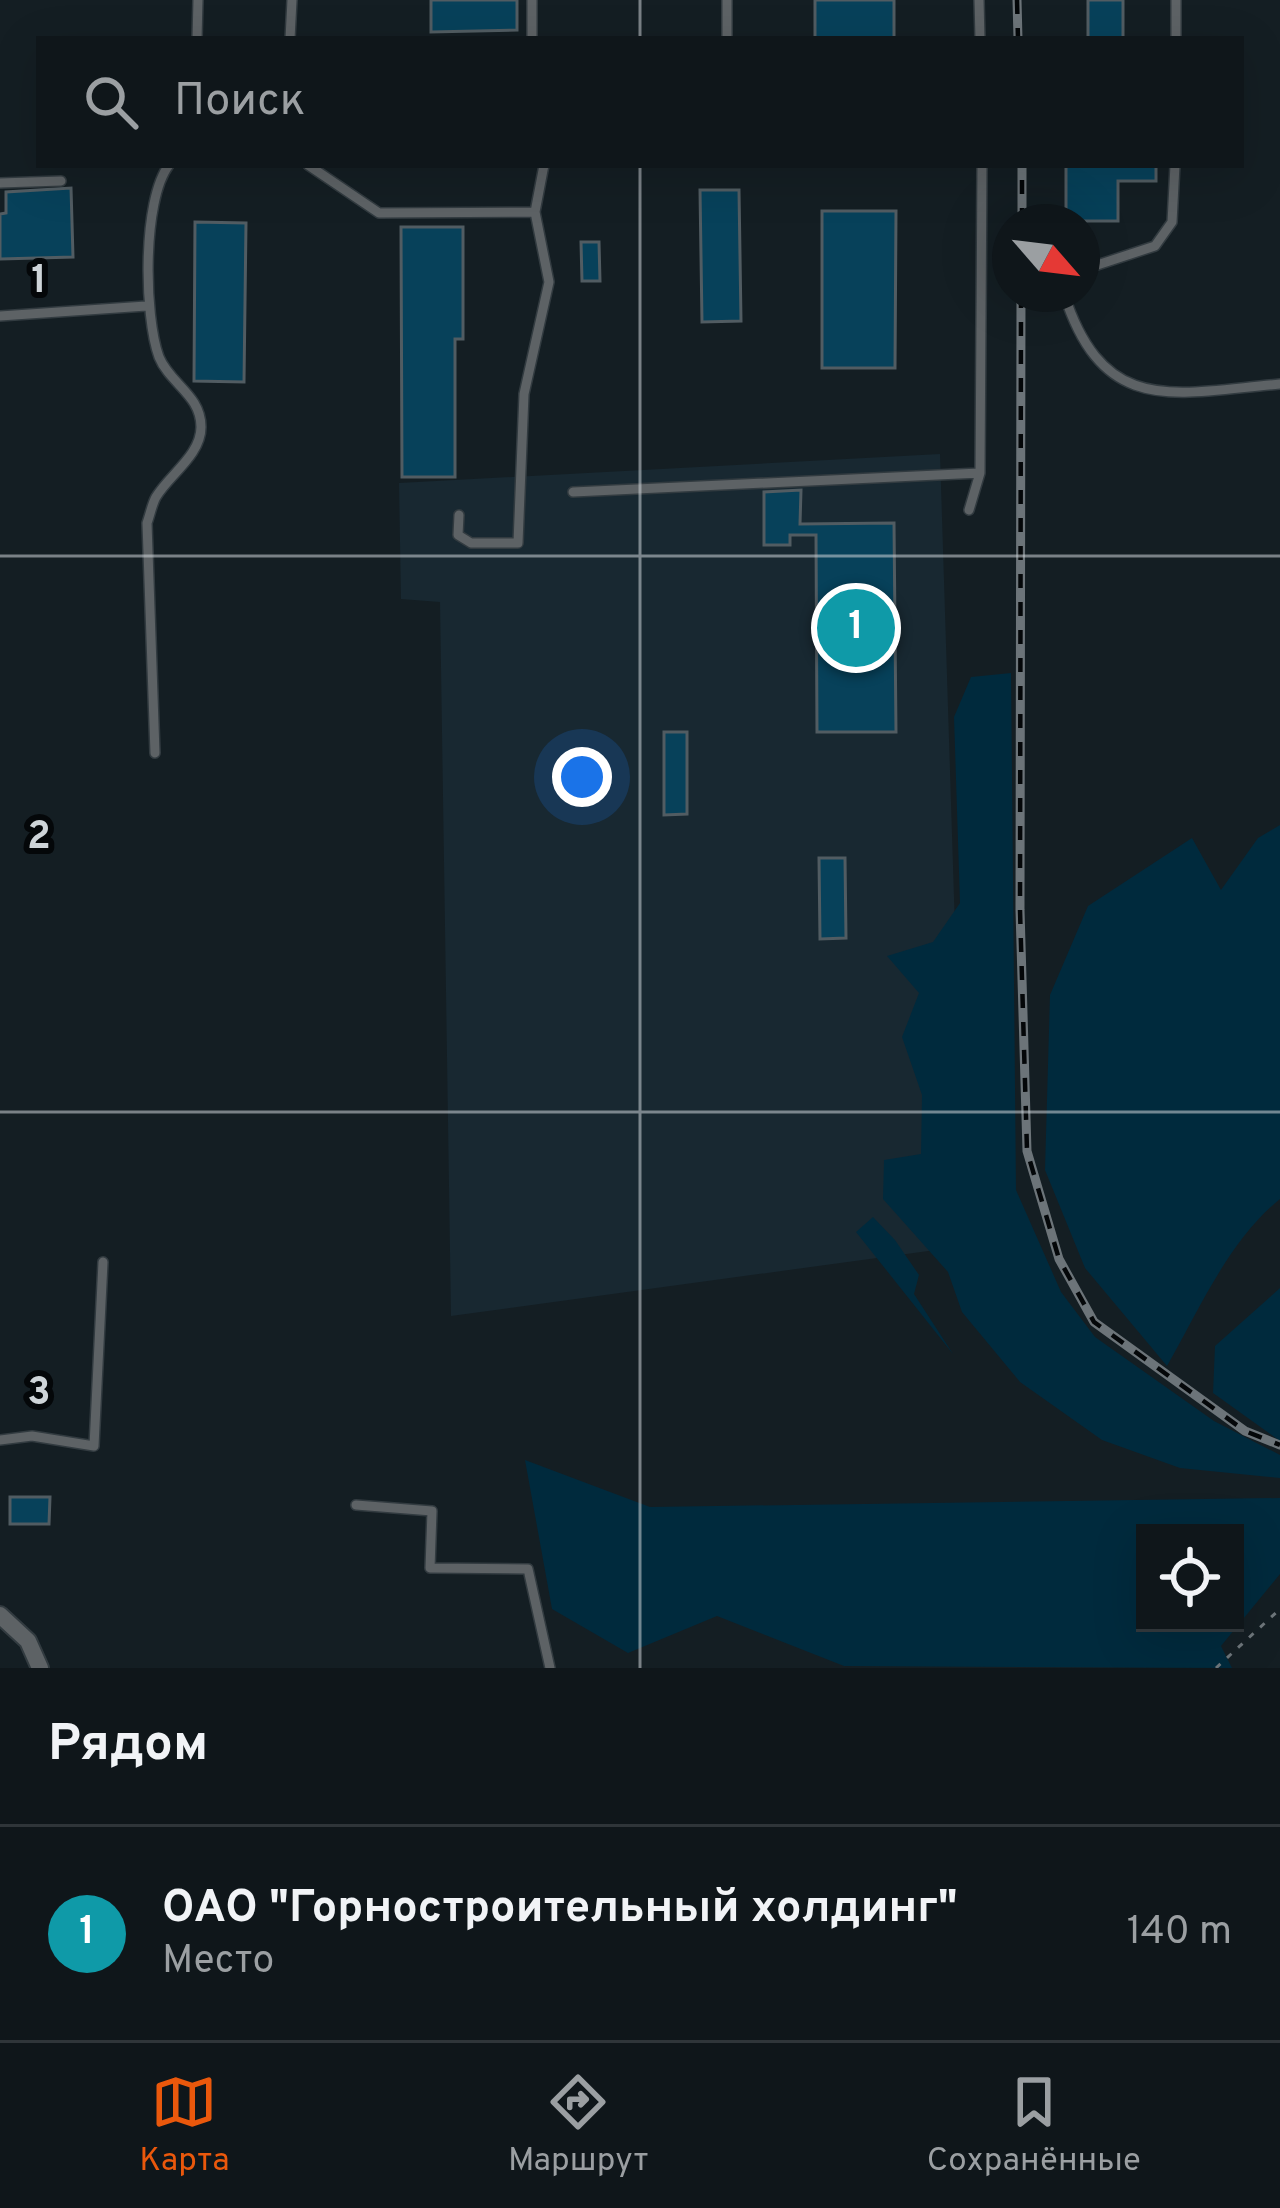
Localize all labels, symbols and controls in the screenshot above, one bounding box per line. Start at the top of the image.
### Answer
search box [36,36,1244,168]
icon: search [78,69,144,135]
text: Поиск [174,74,305,131]
north arrow [992,204,1100,312]
text: 1 [31,258,47,307]
pin: 1 [817,583,895,673]
your location [552,747,612,807]
text: 2 [27,814,51,863]
text: 3 [27,1370,51,1419]
map controls [1136,1524,1244,1632]
button: locate [1136,1524,1244,1632]
text: Рядом [48,1714,208,1779]
text: ОАО "Горностроительный холдинг" [162,1881,958,1938]
text: 1 [79,1909,95,1958]
text: 140 m [1127,1909,1232,1958]
text: Место [162,1938,274,1987]
tab: Карта [139,2069,230,2183]
tab: Маршрут [508,2069,648,2183]
tab: Сохранённые [927,2069,1141,2183]

